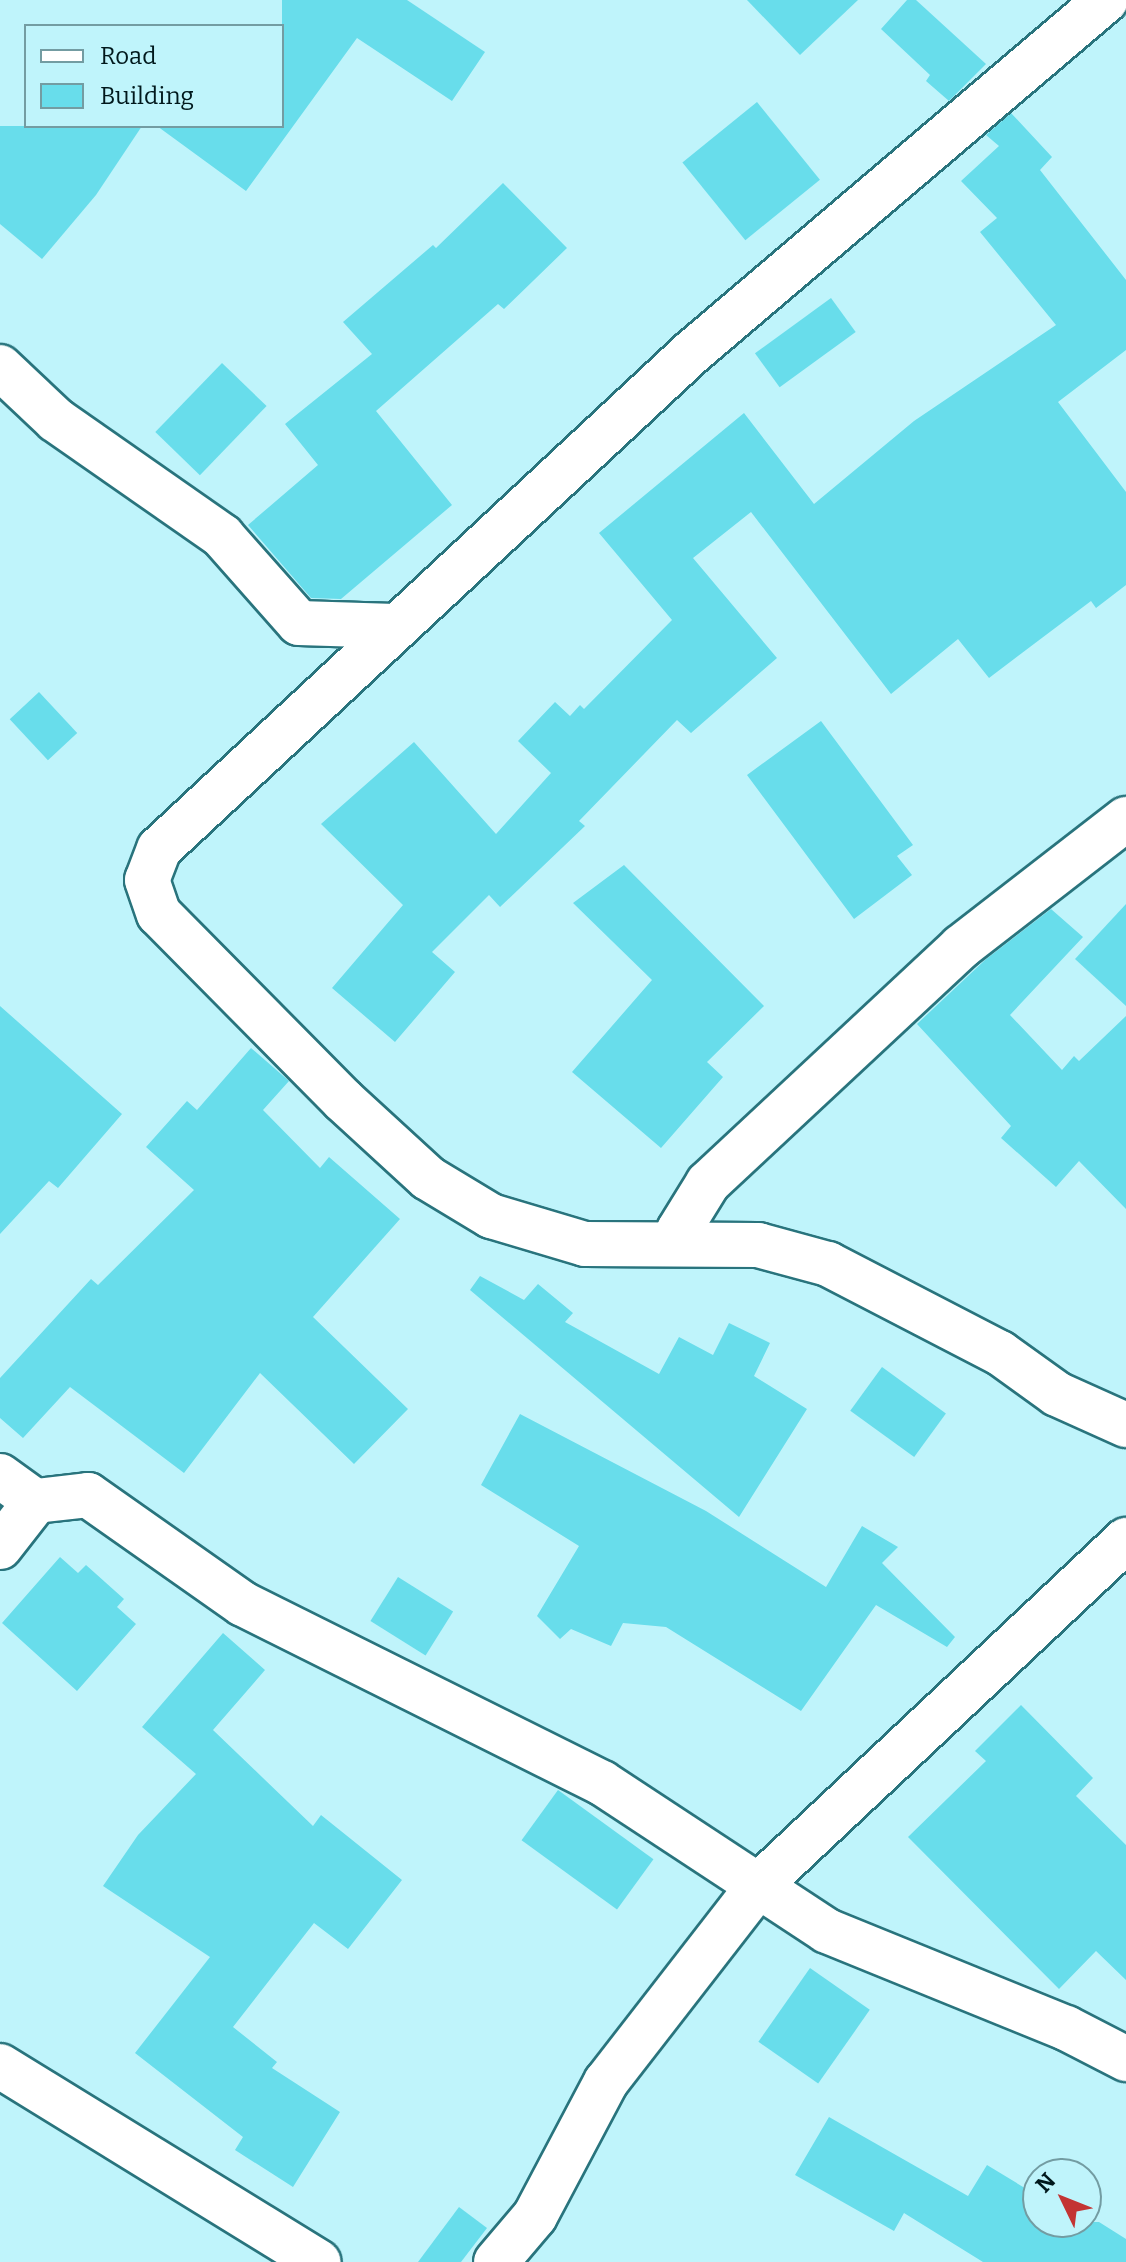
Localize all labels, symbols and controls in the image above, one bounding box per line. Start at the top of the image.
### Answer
legend [24,24,284,128]
text: Road [100,42,156,70]
text: Building [100,82,194,110]
north arrow [1022,2158,1102,2238]
text: N [1030,2167,1061,2198]

